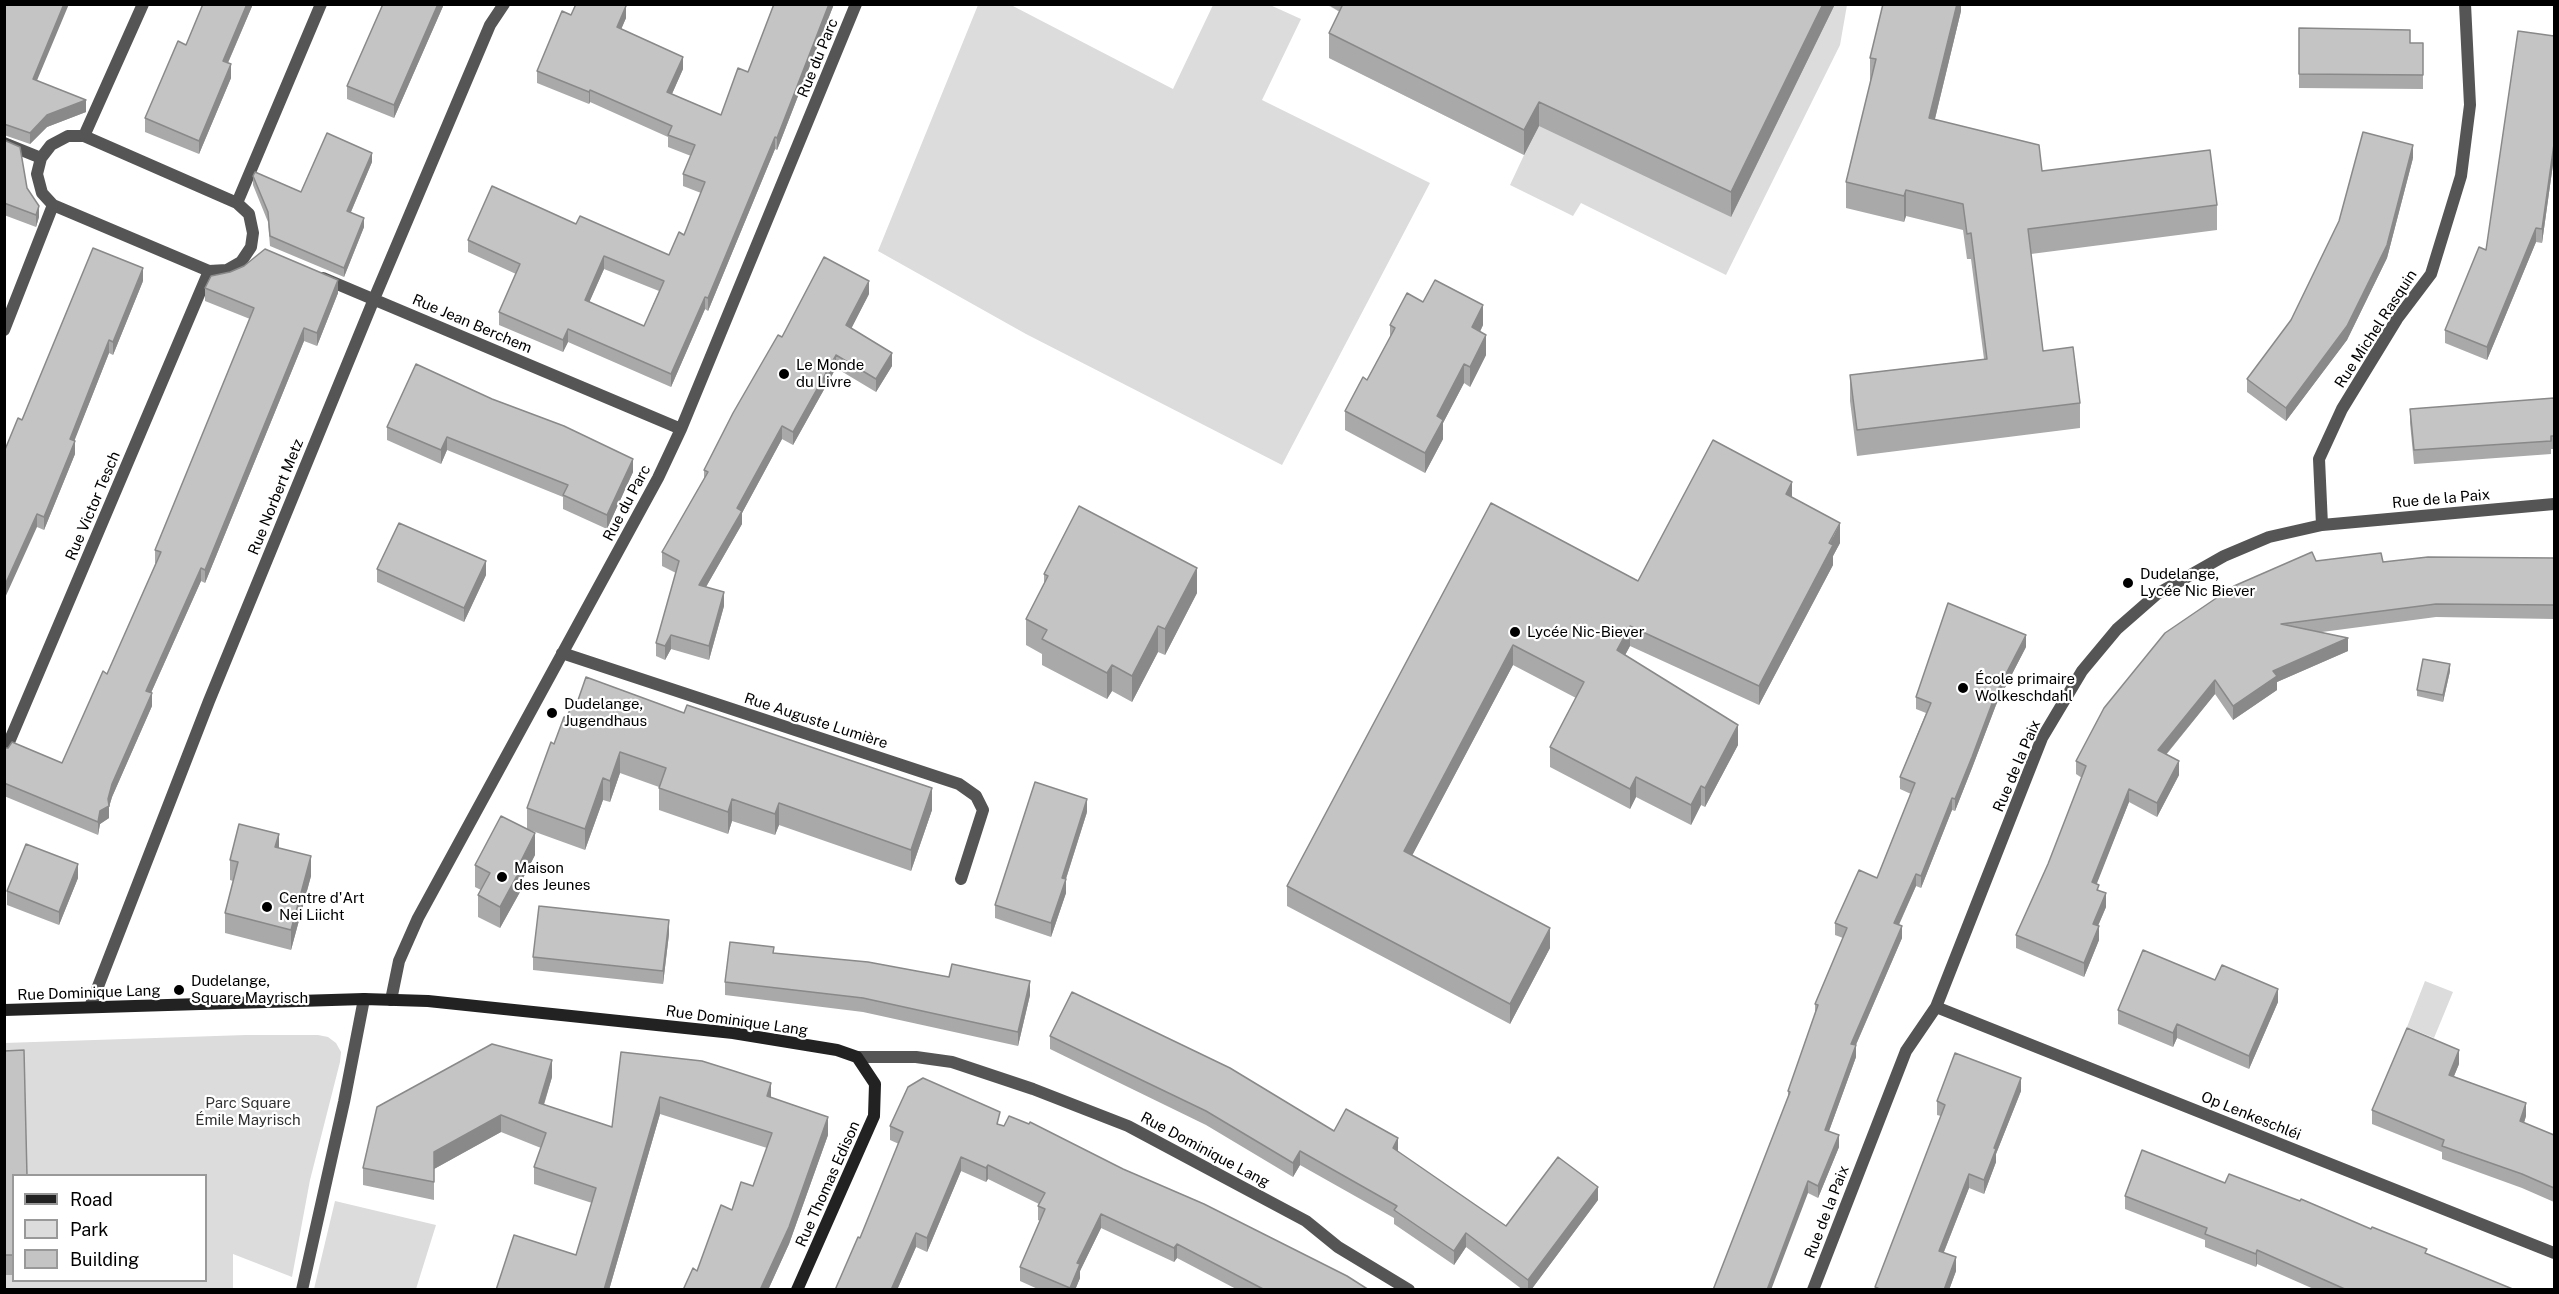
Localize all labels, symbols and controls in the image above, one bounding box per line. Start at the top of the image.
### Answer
street label: Rue du Parc [794,16,842,100]
street label: Rue Michel Rasquin [2331,267,2421,391]
street label: Rue Jean Berchem [409,291,535,357]
place label: Le Monde du Livre [796,356,864,391]
marker: Le Monde du Livre [777,367,791,381]
street label: Rue Norbert Metz [245,436,307,558]
street label: Rue Victor Tesch [62,449,124,563]
street label: Rue du Parc [599,462,655,544]
street label: Rue de la Paix [2391,486,2491,512]
place label: Dudelange, Lycée Nic Biever [2140,565,2255,600]
marker: Dudelange, Lycée Nic Biever [2121,576,2135,590]
place label: Lycée Nic-Biever [1527,623,1645,641]
marker: Lycée Nic-Biever [1508,625,1522,639]
place label: École primaire Wolkeschdahl [1975,670,2075,705]
marker: École primaire Wolkeschdahl [1956,681,1970,695]
street label: Rue Auguste Lumière [742,689,890,753]
place label: Dudelange, Jugendhaus [564,695,647,730]
marker: Dudelange, Jugendhaus [545,706,559,720]
street label: Rue de la Paix [1990,717,2044,815]
place label: Maison des Jeunes [514,859,590,894]
marker: Maison des Jeunes [495,870,509,884]
place label: Centre d'Art Nei Liicht [279,889,365,924]
marker: Centre d'Art Nei Liicht [260,900,274,914]
place label: Dudelange, Square Mayrisch [191,972,308,1007]
street label: Rue Dominique Lang [17,982,161,1004]
marker: Dudelange, Square Mayrisch [172,983,186,997]
street label: Rue Dominique Lang [665,1002,809,1040]
street label: Op Lenkeschléi [2198,1088,2304,1144]
park label: Parc Square Émile Mayrisch [195,1094,301,1129]
street label: Rue Dominique Lang [1137,1108,1273,1192]
street label: Rue Thomas Edison [792,1118,864,1250]
street label: Rue de la Paix [1801,1163,1853,1261]
legend [12,1174,207,1282]
text: Road [70,1189,113,1210]
text: Park [70,1219,108,1240]
text: Building [70,1249,139,1270]

